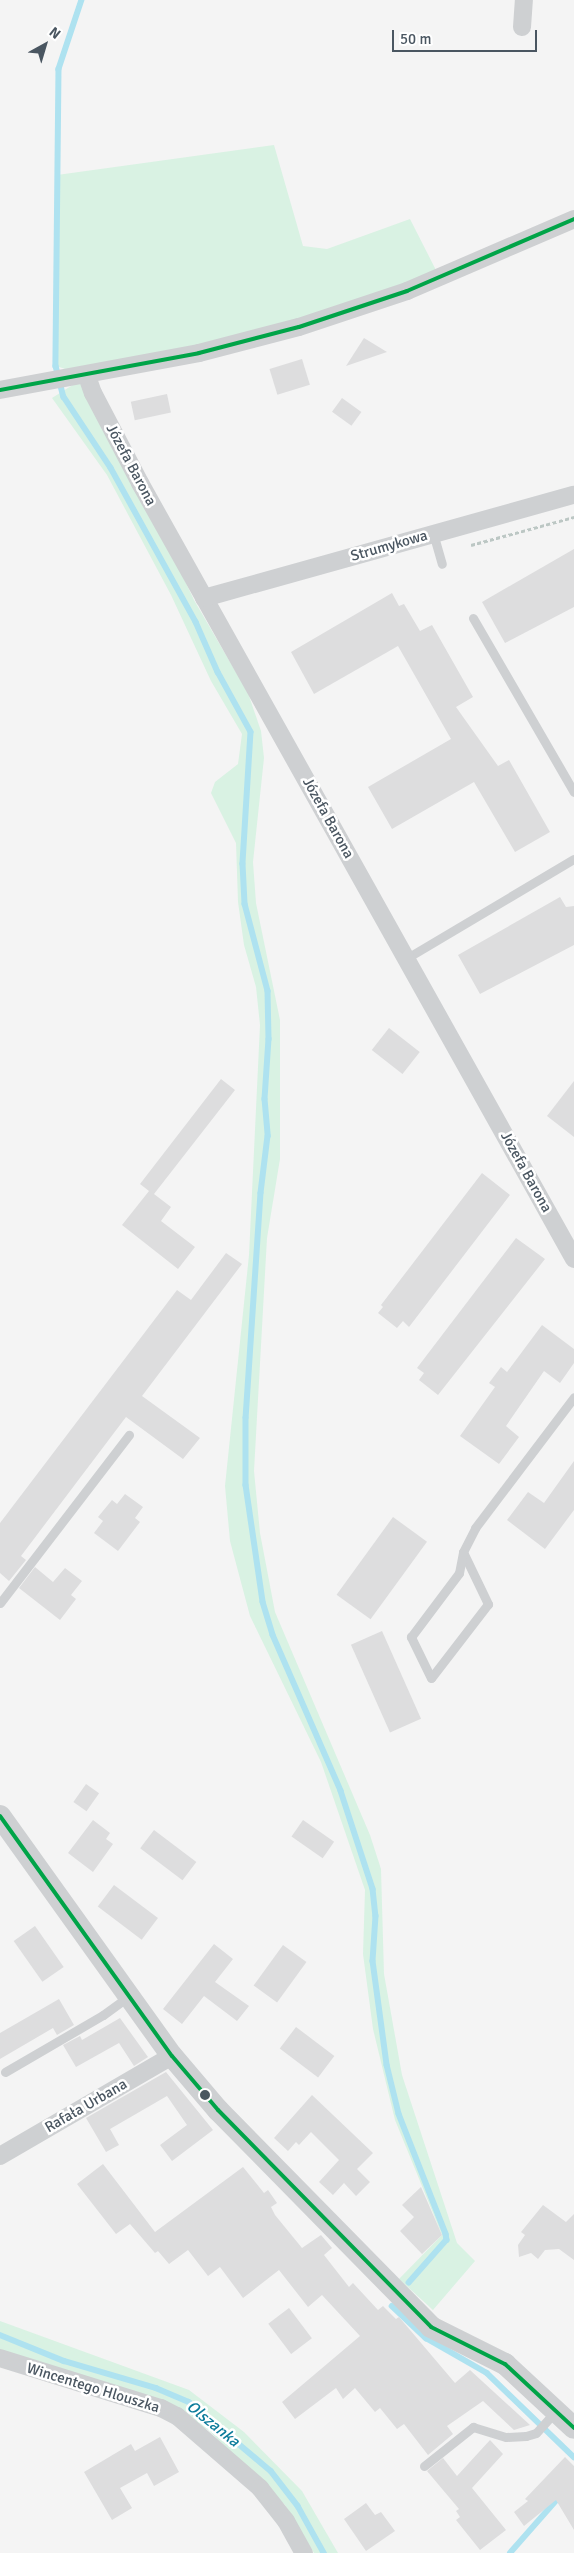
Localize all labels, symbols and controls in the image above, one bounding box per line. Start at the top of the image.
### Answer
north arrow [20,20,70,70]
scale bar [394,20,539,52]
text: N [46,23,64,43]
text: 50 m [400,30,431,48]
street label: Józefa Barona [102,421,160,509]
street label: Strumykowa [348,526,430,566]
street label: Józefa Barona [298,774,358,862]
street label: Józefa Barona [496,1128,556,1216]
street label: Rafała Urbana [42,2075,130,2137]
unlabelled marker [200,2090,210,2100]
street label: Wincentego Hlouszka [24,2359,162,2417]
water label: Olszanka [183,2397,243,2451]

